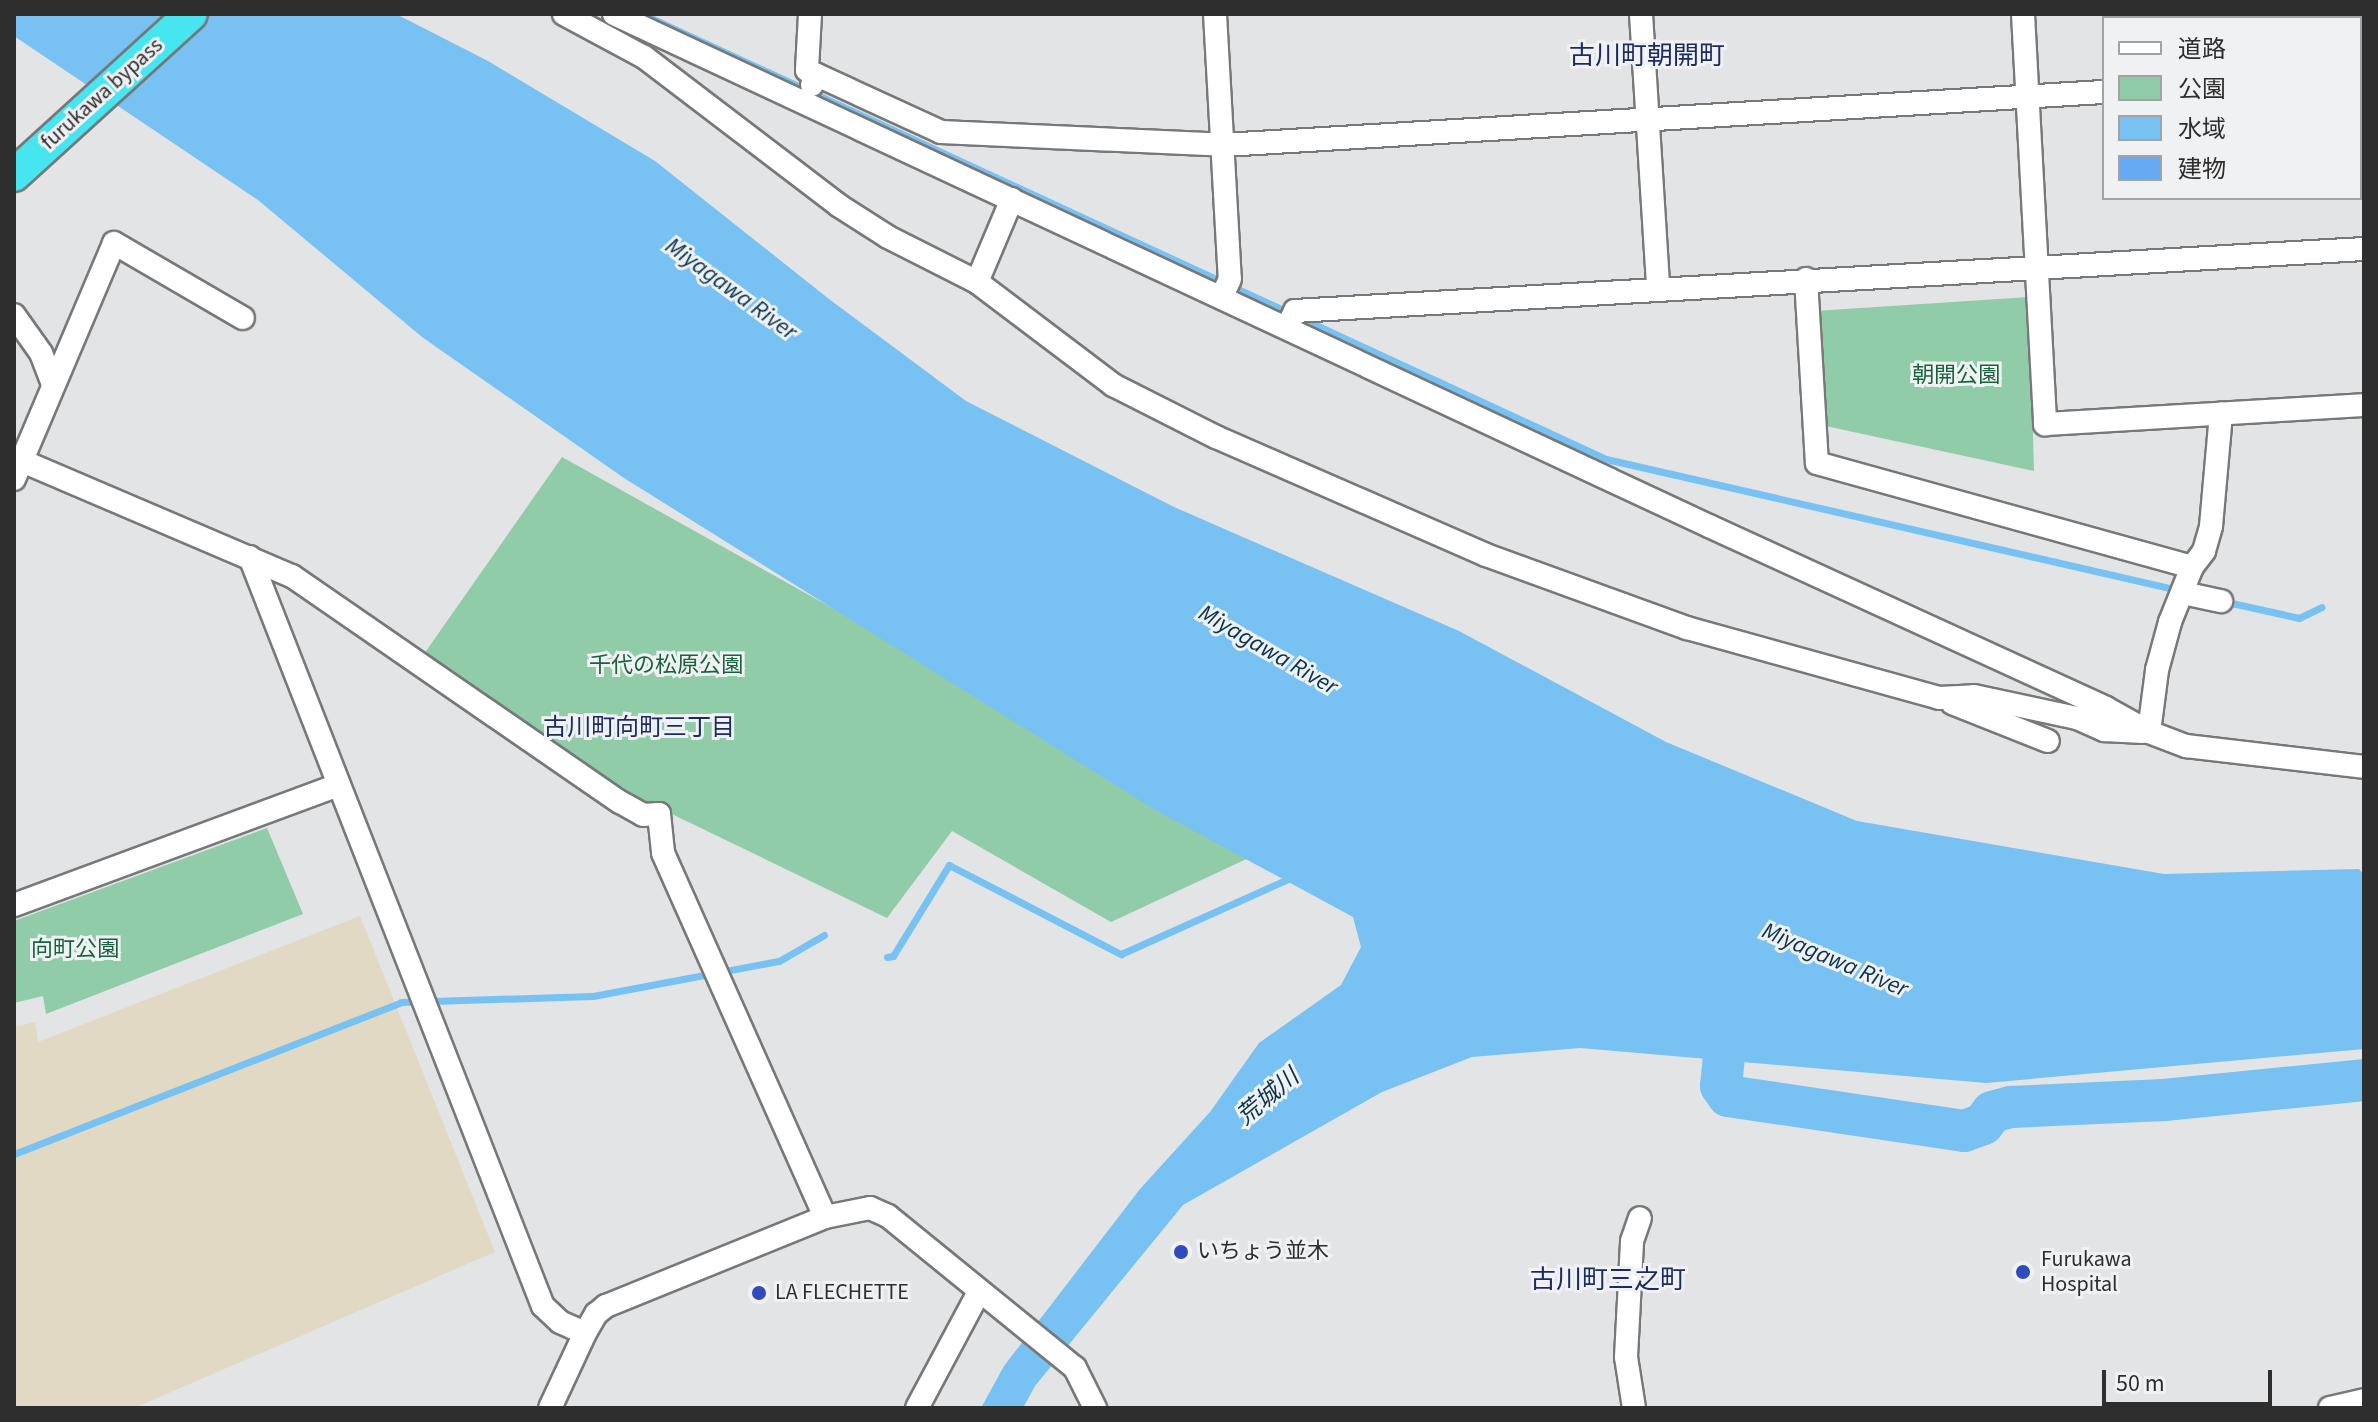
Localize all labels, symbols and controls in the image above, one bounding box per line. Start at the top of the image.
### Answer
legend [2102,16,2362,200]
street label: furukawa bypass [36,32,168,156]
text: 道路 [2178,32,2226,67]
district label: 古川町朝開町 [1569,40,1725,72]
text: 公園 [2178,72,2226,107]
text: 水域 [2178,112,2226,147]
text: 建物 [2178,152,2226,187]
water label: Miyagawa River [660,232,802,346]
park label: 朝開公園 [1912,363,2000,389]
water label: Miyagawa River [1193,599,1343,701]
park label: 千代の松原公園 [589,653,743,679]
district label: 古川町向町三丁目 [543,714,735,742]
water label: Miyagawa River [1758,916,1912,1004]
park label: 向町公園 [31,937,119,963]
water label: 荒城川 [1231,1063,1305,1131]
place label: いちょう並木 [1197,1239,1329,1265]
marker: いちょう並木 [1172,1243,1190,1261]
place label: Furukawa Hospital [2041,1246,2132,1298]
marker: Furukawa Hospital [2012,1261,2034,1283]
district label: 古川町三之町 [1530,1264,1686,1296]
place label: LA FLECHETTE [775,1280,909,1306]
marker: LA FLECHETTE [750,1284,768,1302]
scale bar [2106,1354,2276,1404]
text: 50 m [2116,1366,2165,1401]

